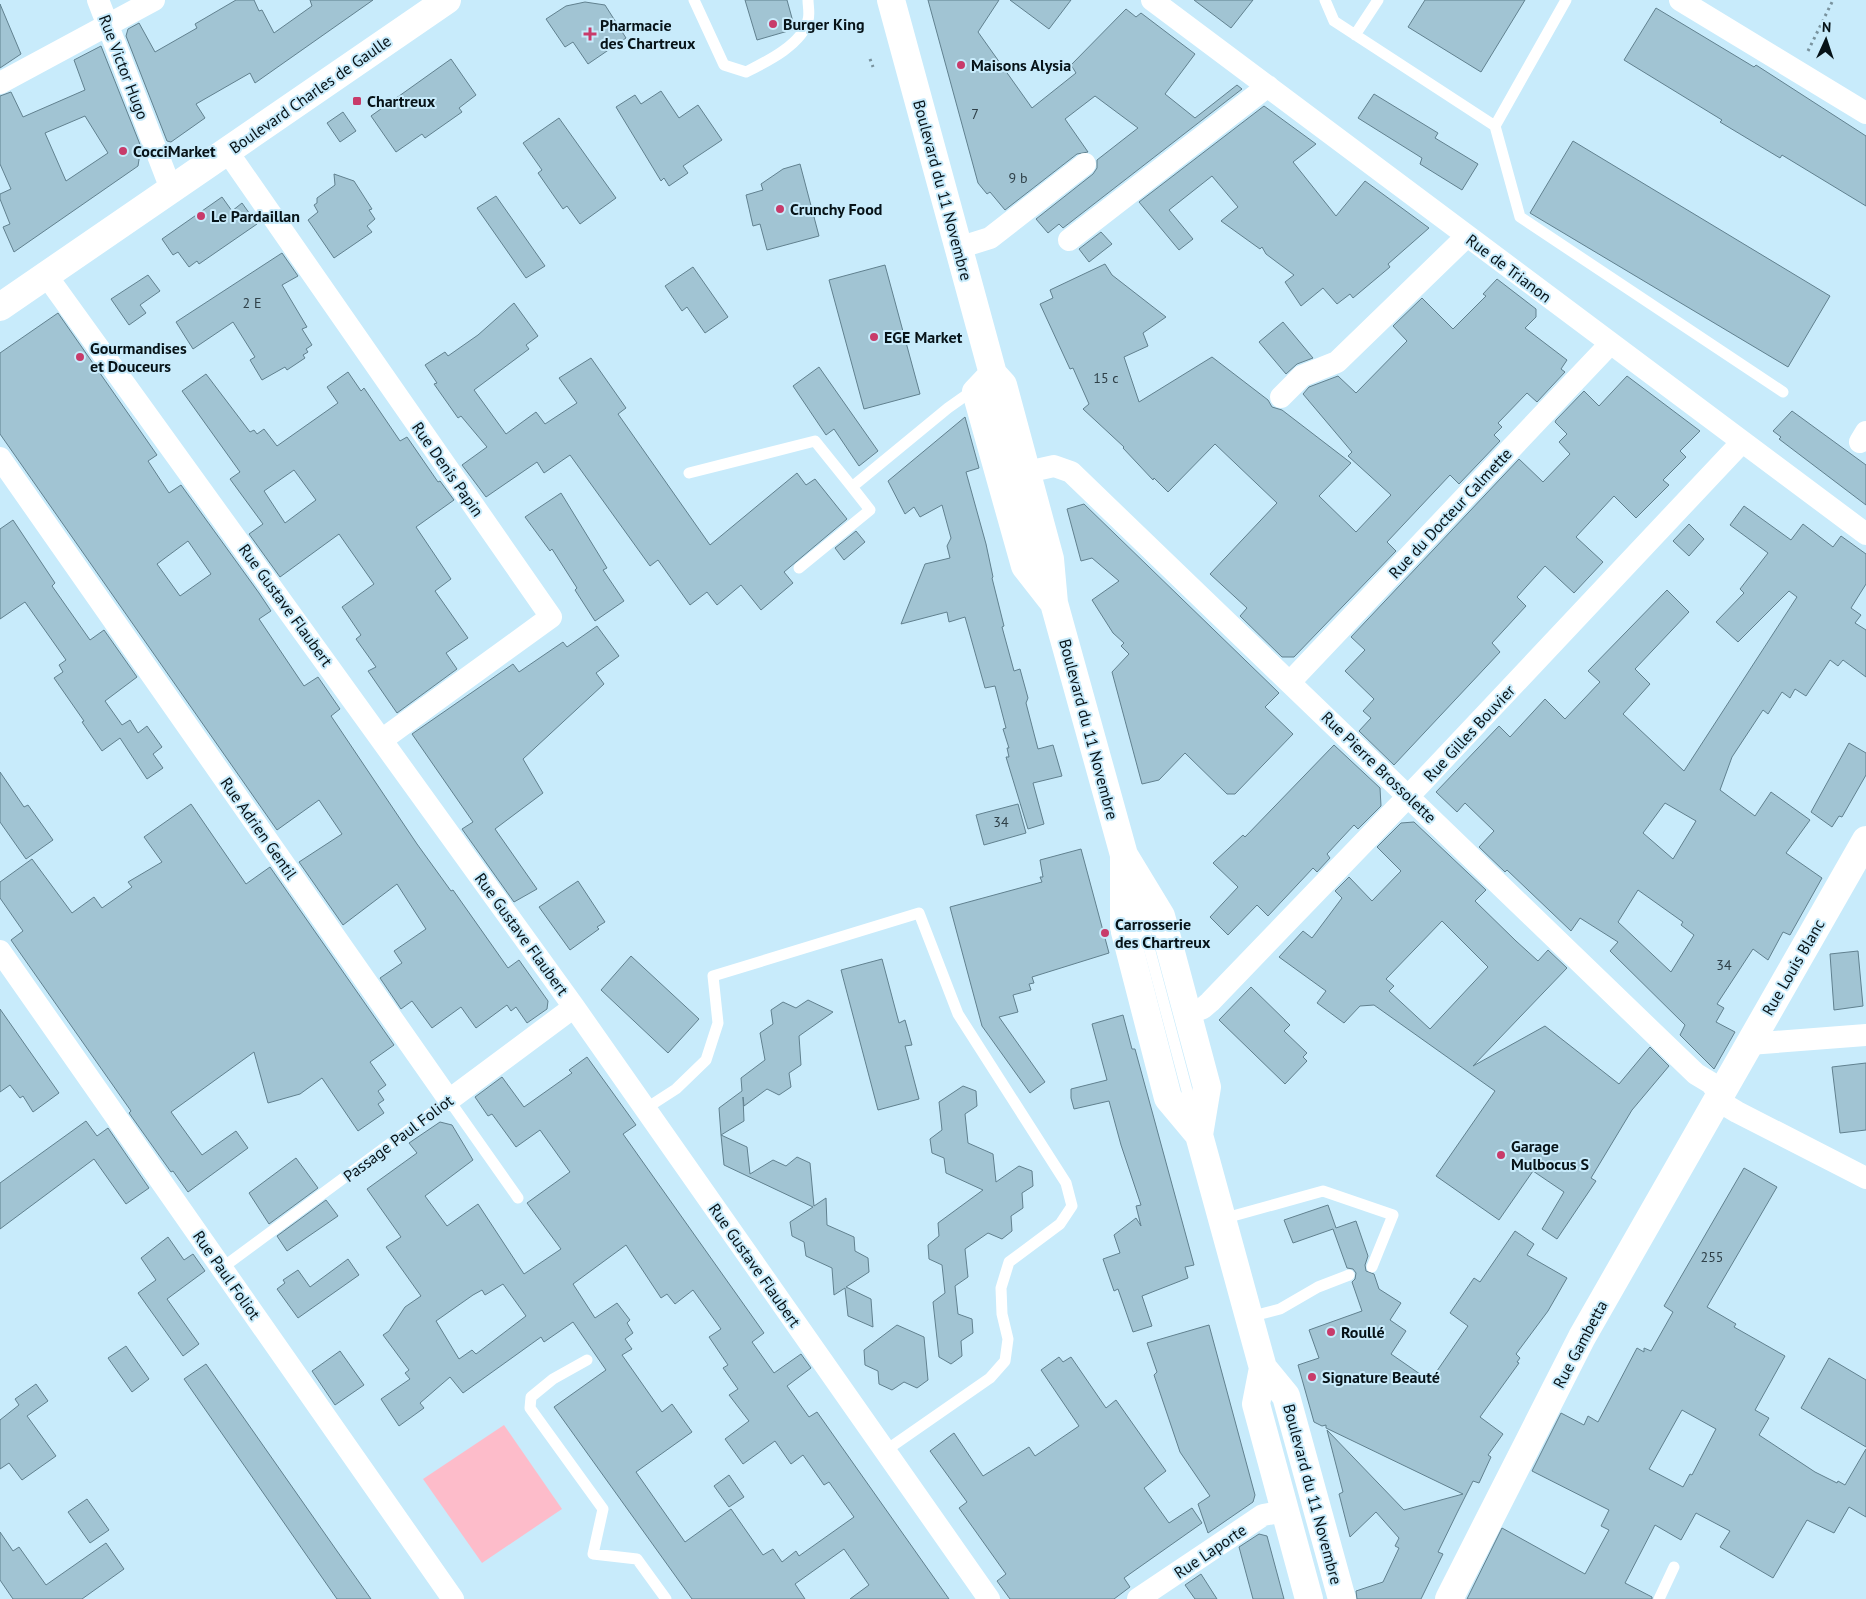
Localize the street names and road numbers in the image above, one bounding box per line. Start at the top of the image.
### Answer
street label: Rue Victor Hugo [95,12,153,122]
street label: Boulevard Charles de Gaulle [225,30,395,158]
street label: Boulevard du 11 Novembre [909,97,977,283]
street label: Rue de Trianon [1462,229,1556,307]
street label: Rue Denis Papin [408,418,488,520]
street label: Rue du Docteur Calmette [1384,444,1516,582]
street label: Rue Gustave Flaubert [235,540,337,671]
street label: Boulevard du 11 Novembre [1055,636,1123,822]
street label: Rue Gilles Bouvier [1419,680,1519,786]
street label: Rue Pierre Brossolette [1317,707,1441,827]
street label: Rue Adrien Gentil [216,773,302,883]
street label: Rue Gustave Flaubert [471,869,573,1000]
street label: Rue Louis Blanc [1757,915,1829,1019]
street label: Passage Paul Foliot [339,1090,457,1186]
street label: Rue Gustave Flaubert [705,1199,806,1331]
street label: Rue Paul Foliot [189,1227,265,1324]
street label: Rue Gambetta [1548,1297,1612,1391]
street label: Boulevard du 11 Novembre [1279,1401,1347,1587]
street label: Rue Laporte [1170,1520,1250,1582]

